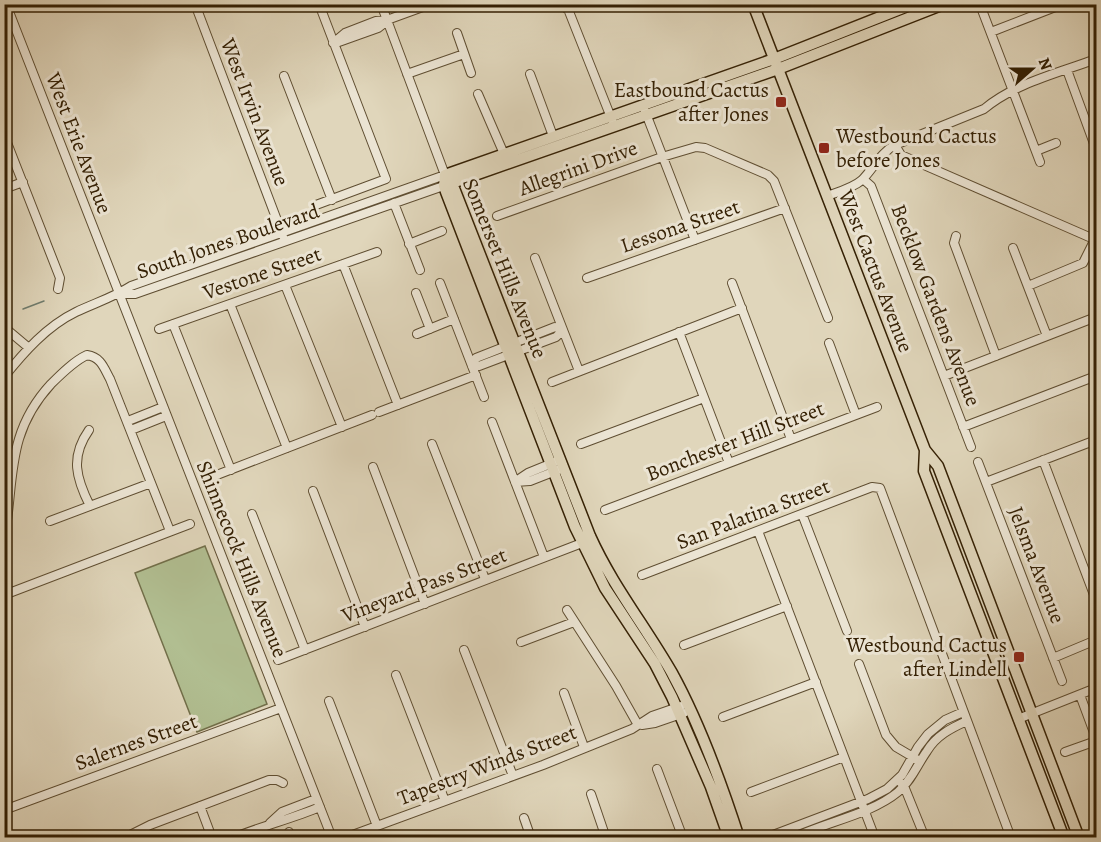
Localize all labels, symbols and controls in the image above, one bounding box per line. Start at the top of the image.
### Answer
street label: West Irvin Avenue [214,33,296,190]
north arrow [1002,39,1062,99]
text: N [1033,55,1058,74]
street label: West Erie Avenue [39,68,119,217]
place label: Eastbound Cactus after Jones [614,76,769,128]
marker: Eastbound Cactus after Jones [774,95,788,109]
place label: Westbound Cactus before Jones [835,122,997,174]
street label: Allegrini Drive [514,134,641,203]
marker: Westbound Cactus before Jones [817,141,831,155]
street label: Somerset Hills Avenue [456,174,554,362]
street label: West Cactus Avenue [832,185,920,356]
street label: Lessona Street [617,192,743,260]
street label: South Jones Boulevard [133,196,324,285]
street label: Becklow Gardens Avenue [885,200,987,410]
street label: Vestone Street [198,240,325,307]
street label: Bonchester Hill Street [642,394,828,488]
street label: Shinnecock Hills Avenue [190,456,294,662]
street label: San Palatina Street [672,472,834,556]
street label: Jelsma Avenue [1002,503,1072,627]
street label: Vineyard Pass Street [337,541,511,630]
place label: Westbound Cactus after Lindell [845,631,1007,683]
marker: Westbound Cactus after Lindell [1012,650,1026,664]
street label: Salernes Street [71,707,201,777]
street label: Tapestry Winds Street [393,718,581,812]

